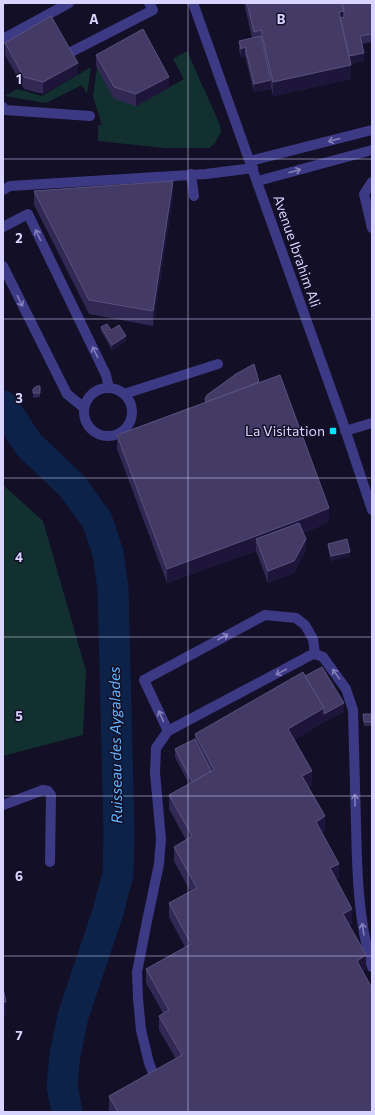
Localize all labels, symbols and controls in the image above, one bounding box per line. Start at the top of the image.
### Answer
text: A [89,11,99,27]
text: B [277,11,286,27]
text: 1 [16,71,22,87]
one-way arrow [328,137,341,144]
one-way arrow [289,167,302,174]
street label: Avenue Ibrahim Ali [270,192,325,309]
one-way arrow [34,229,41,241]
text: 2 [15,230,23,246]
one-way arrow [17,294,24,306]
one-way arrow [91,346,98,358]
text: 3 [15,390,23,406]
place label: La Visitation [245,422,325,439]
marker: La Visitation [328,426,338,436]
text: 4 [15,549,23,565]
one-way arrow [217,633,229,641]
water label: Ruisseau des Aygalades [105,666,125,824]
one-way arrow [275,668,287,676]
one-way arrow [332,669,340,680]
text: 5 [15,708,23,724]
one-way arrow [157,711,164,723]
one-way arrow [352,794,359,807]
text: 6 [15,868,23,884]
one-way arrow [359,923,367,936]
text: 7 [15,1027,23,1043]

